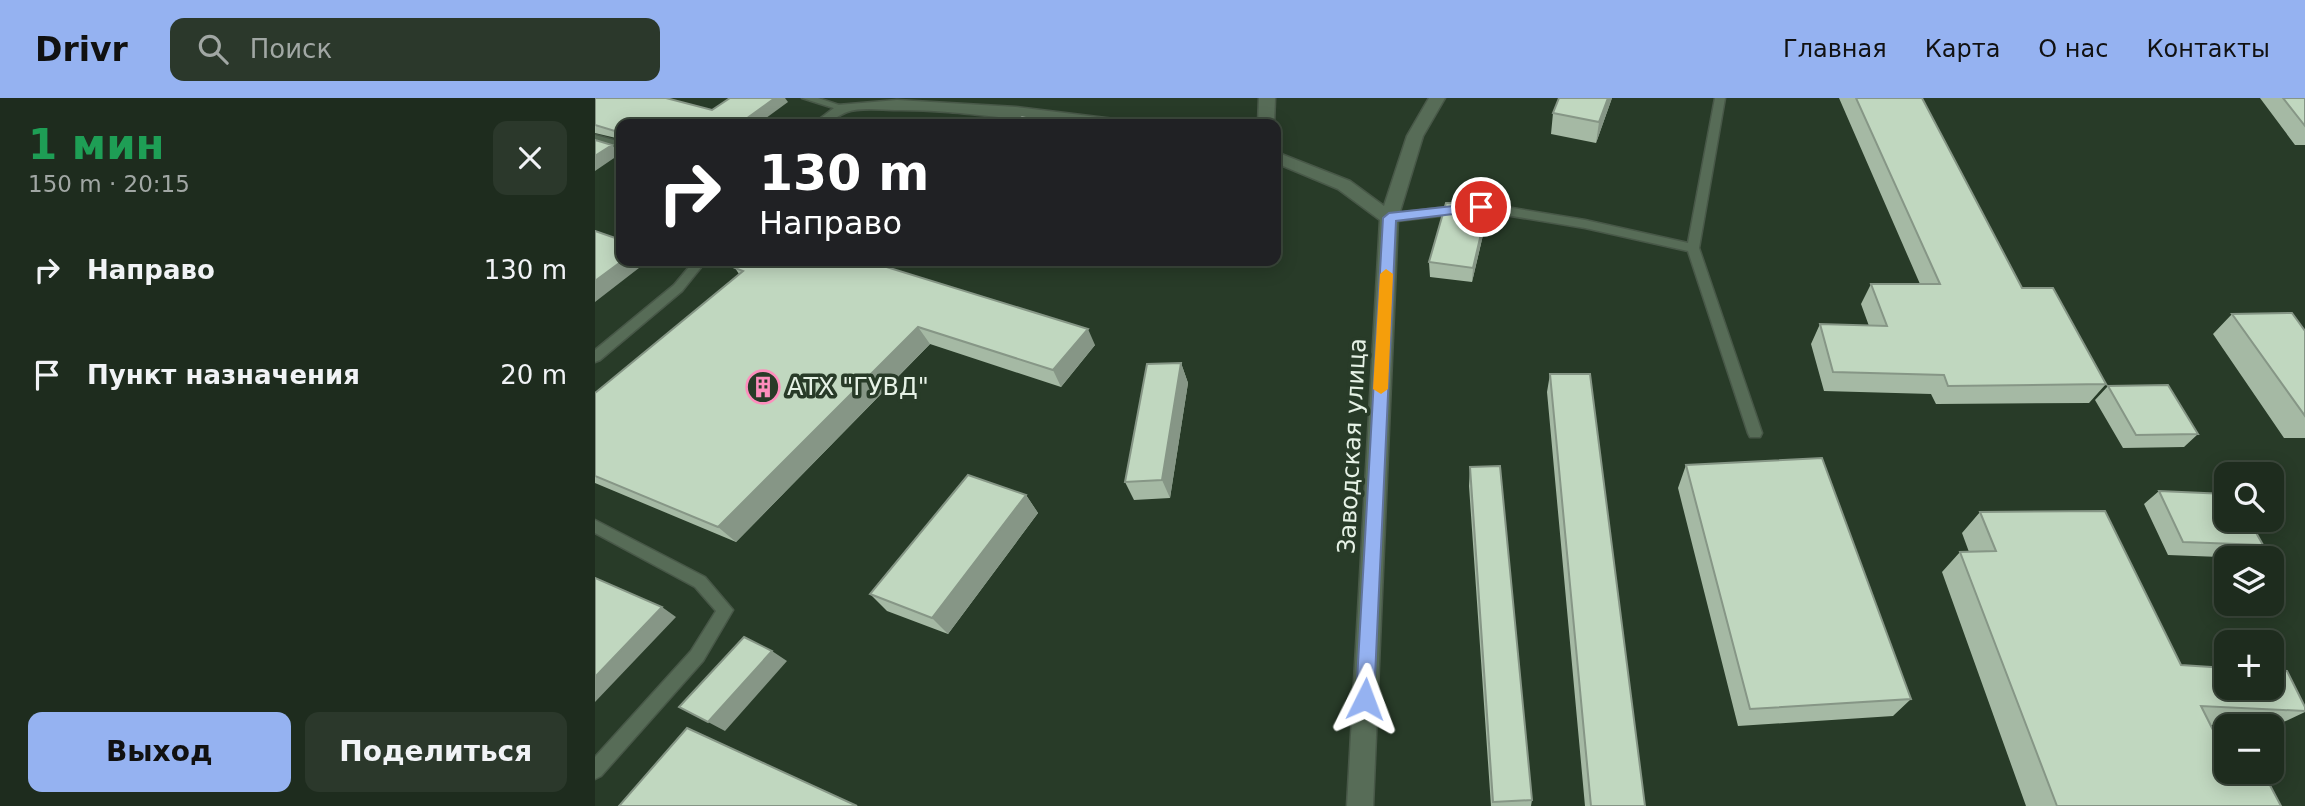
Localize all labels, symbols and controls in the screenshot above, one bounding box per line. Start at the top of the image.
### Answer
search box [170,18,660,81]
text: Drivr [35,30,128,69]
icon: search [194,30,232,68]
text: Поиск [250,34,332,64]
text: Главная [1783,35,1887,63]
text: Карта [1925,35,2000,63]
text: О нас [2038,35,2108,63]
text: Контакты [2146,35,2270,63]
text: 1 мин [28,120,165,169]
button: close [493,121,567,195]
text: 130 m [759,145,929,202]
icon: right [644,147,735,238]
text: 150 m · 20:15 [28,171,190,197]
pin [1451,177,1511,237]
icon: arrive [1462,188,1500,226]
text: Направо [759,204,902,242]
icon: right [28,251,66,289]
text: Направо [87,255,215,285]
text: 130 m [484,255,567,285]
street label: Заводская улица [1332,337,1372,555]
icon: arrive [28,356,66,394]
text: Пункт назначения [87,360,360,390]
text: 20 m [500,360,567,390]
building icon: АТХ "ГУВД" [744,368,782,406]
place label: АТХ "ГУВД" [787,373,929,401]
map controls [2214,462,2284,784]
button: search [2214,462,2284,532]
button: layers [2214,546,2284,616]
button: + [2214,630,2284,700]
position arrow [1328,662,1402,736]
button: Выход [28,712,291,792]
button: Поделиться [305,712,567,792]
button: − [2214,714,2284,784]

